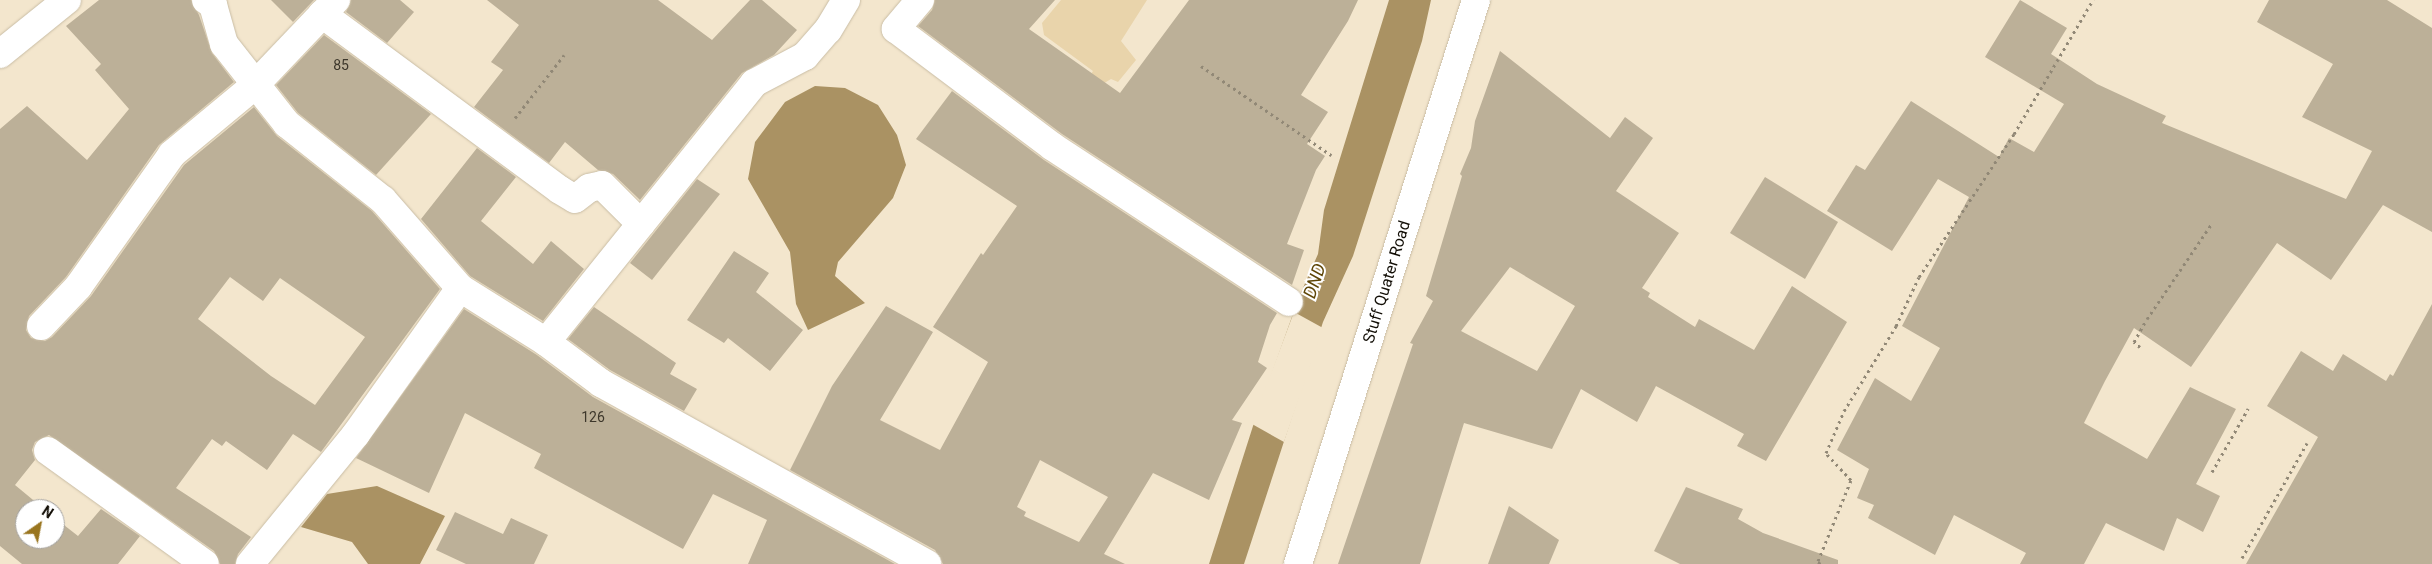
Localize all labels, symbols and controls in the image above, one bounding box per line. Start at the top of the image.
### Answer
house number: 85 [333,57,349,73]
street label: Stuff Quater Road [1359,218,1415,346]
water label: DND [1299,261,1331,301]
house number: 126 [581,409,605,425]
north arrow [15,499,65,549]
text: N [39,503,56,522]

